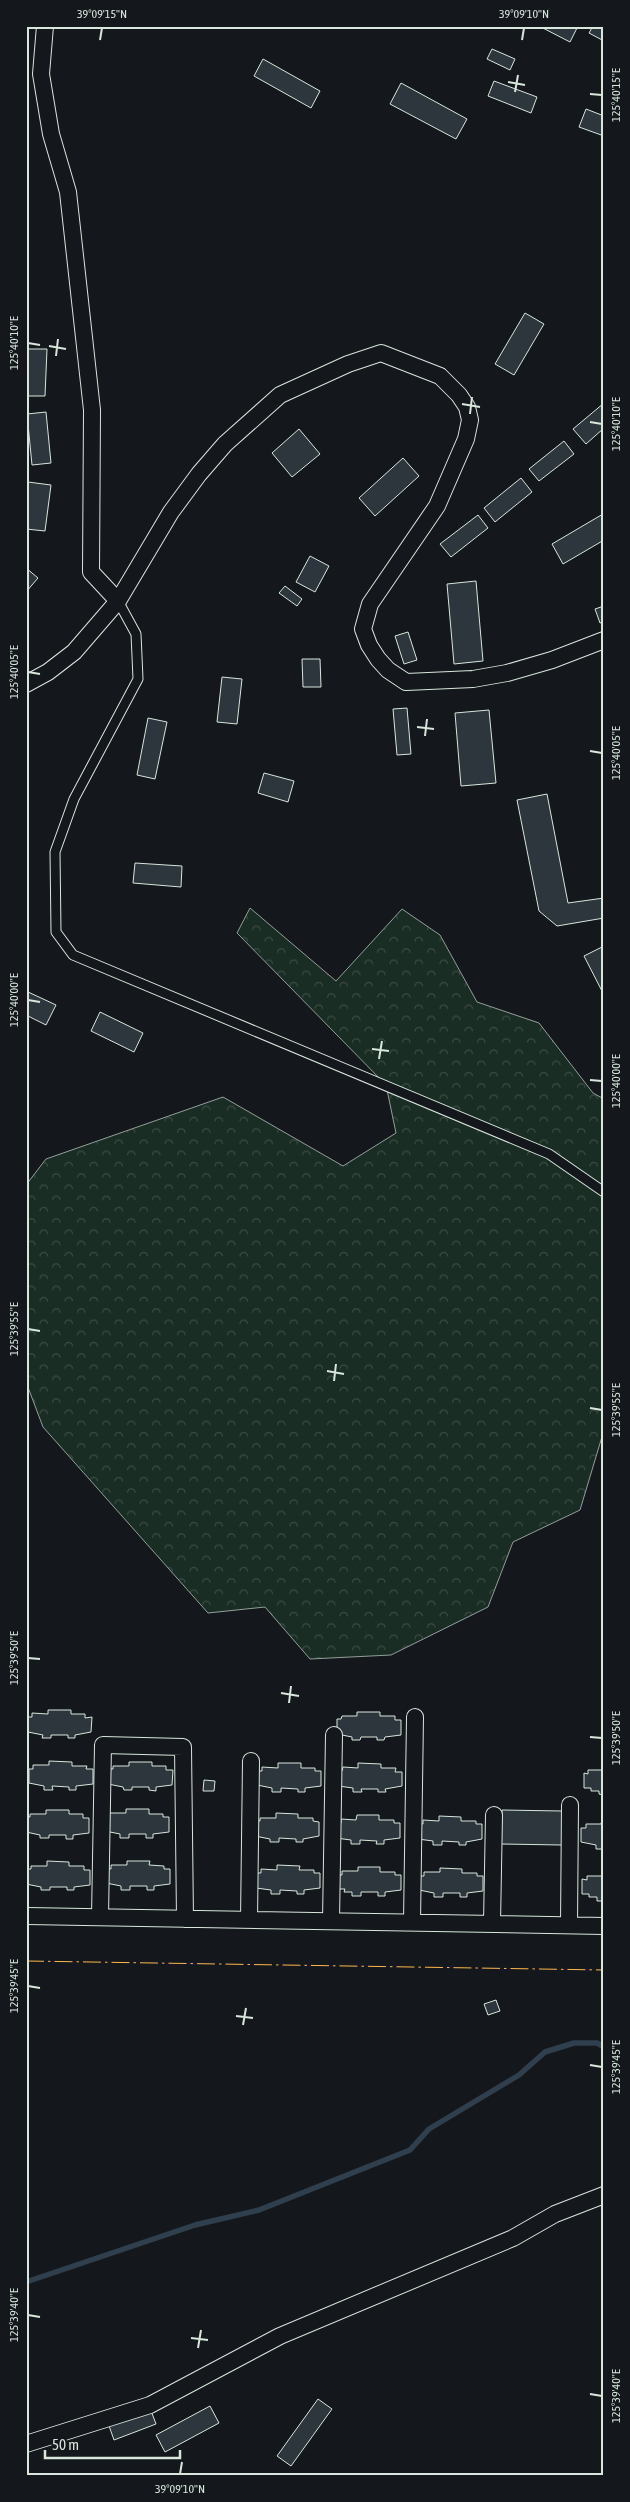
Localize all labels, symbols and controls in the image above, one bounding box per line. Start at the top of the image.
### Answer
text: 39°09'15"N [77,7,127,21]
text: 39°09'10"N [499,7,549,21]
text: 125°40'15"E [609,68,623,122]
text: 125°40'10"E [7,316,21,370]
text: 125°40'10"E [609,397,623,451]
text: 125°40'05"E [7,645,21,699]
text: 125°40'05"E [609,726,623,780]
text: 125°40'00"E [7,973,21,1027]
text: 125°40'00"E [609,1054,623,1108]
text: 125°39'55"E [7,1302,21,1356]
text: 125°39'55"E [609,1383,623,1437]
text: 125°39'50"E [7,1631,21,1685]
text: 125°39'50"E [609,1711,623,1765]
text: 125°39'45"E [7,1959,21,2013]
text: 125°39'45"E [609,2040,623,2094]
text: 125°39'40"E [7,2288,21,2342]
text: 125°39'40"E [609,2369,623,2423]
scale bar [45,2427,180,2459]
text: 50 m [52,2436,79,2453]
text: 39°09'10"N [155,2482,205,2496]

